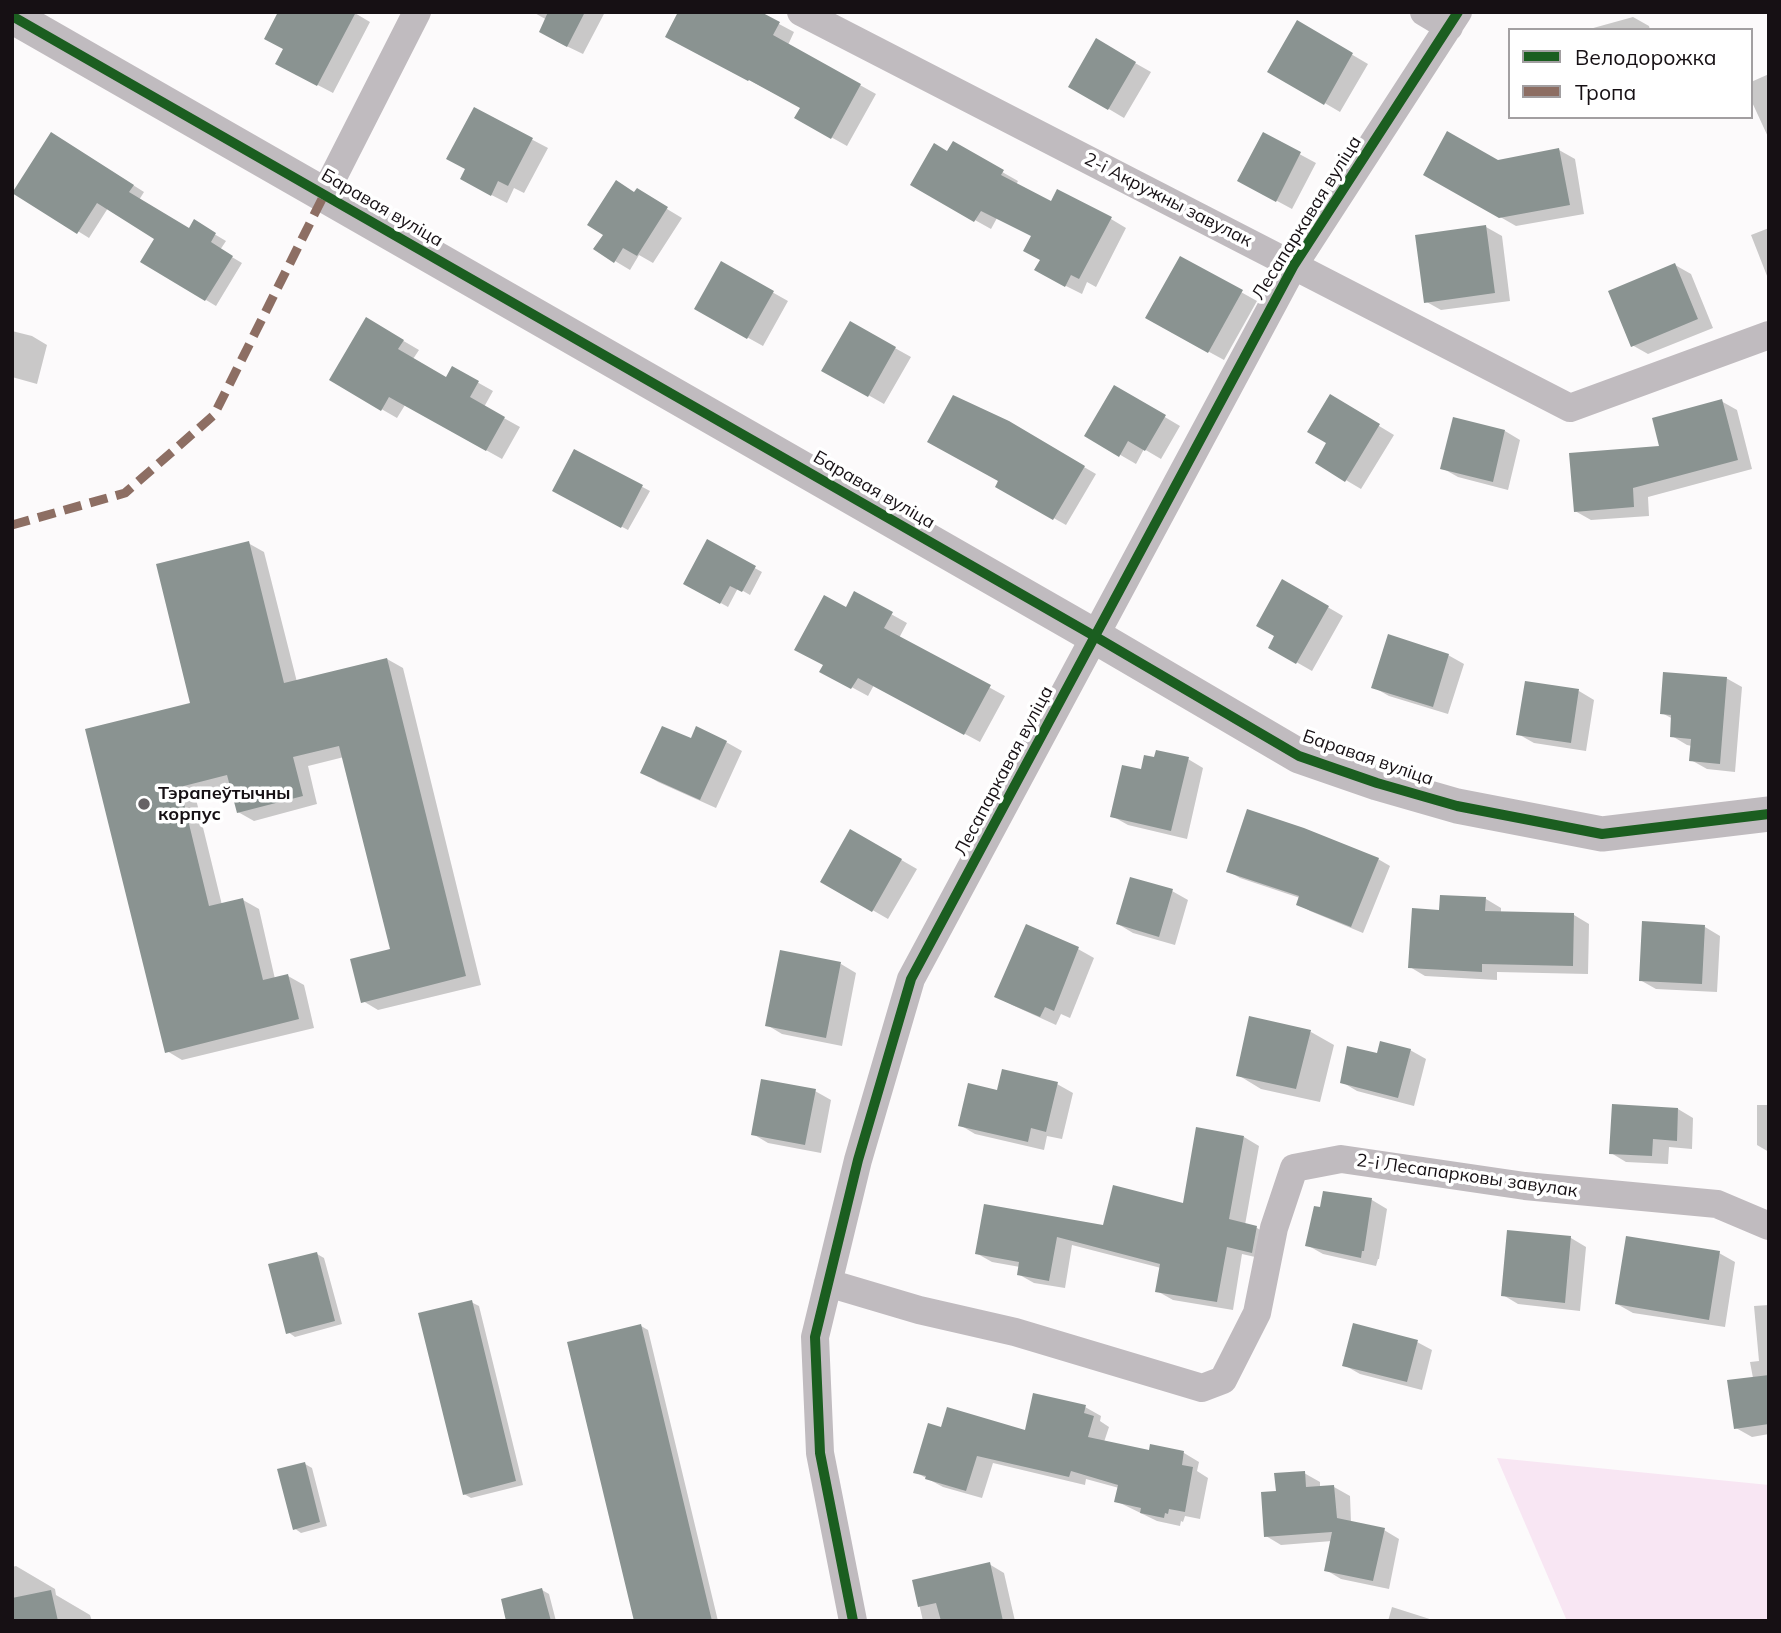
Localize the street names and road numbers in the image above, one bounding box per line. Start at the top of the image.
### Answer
street label: Лесапаркавая вуліца [1248,132,1366,304]
street label: 2-і Акружны завулак [1081,148,1255,252]
street label: Баравая вуліца [317,164,447,252]
street label: Баравая вуліца [809,446,939,534]
street label: Лесапаркавая вуліца [950,683,1058,859]
street label: Баравая вуліца [1300,725,1436,791]
street label: 2-і Лесапарковы завулак [1355,1150,1579,1202]

